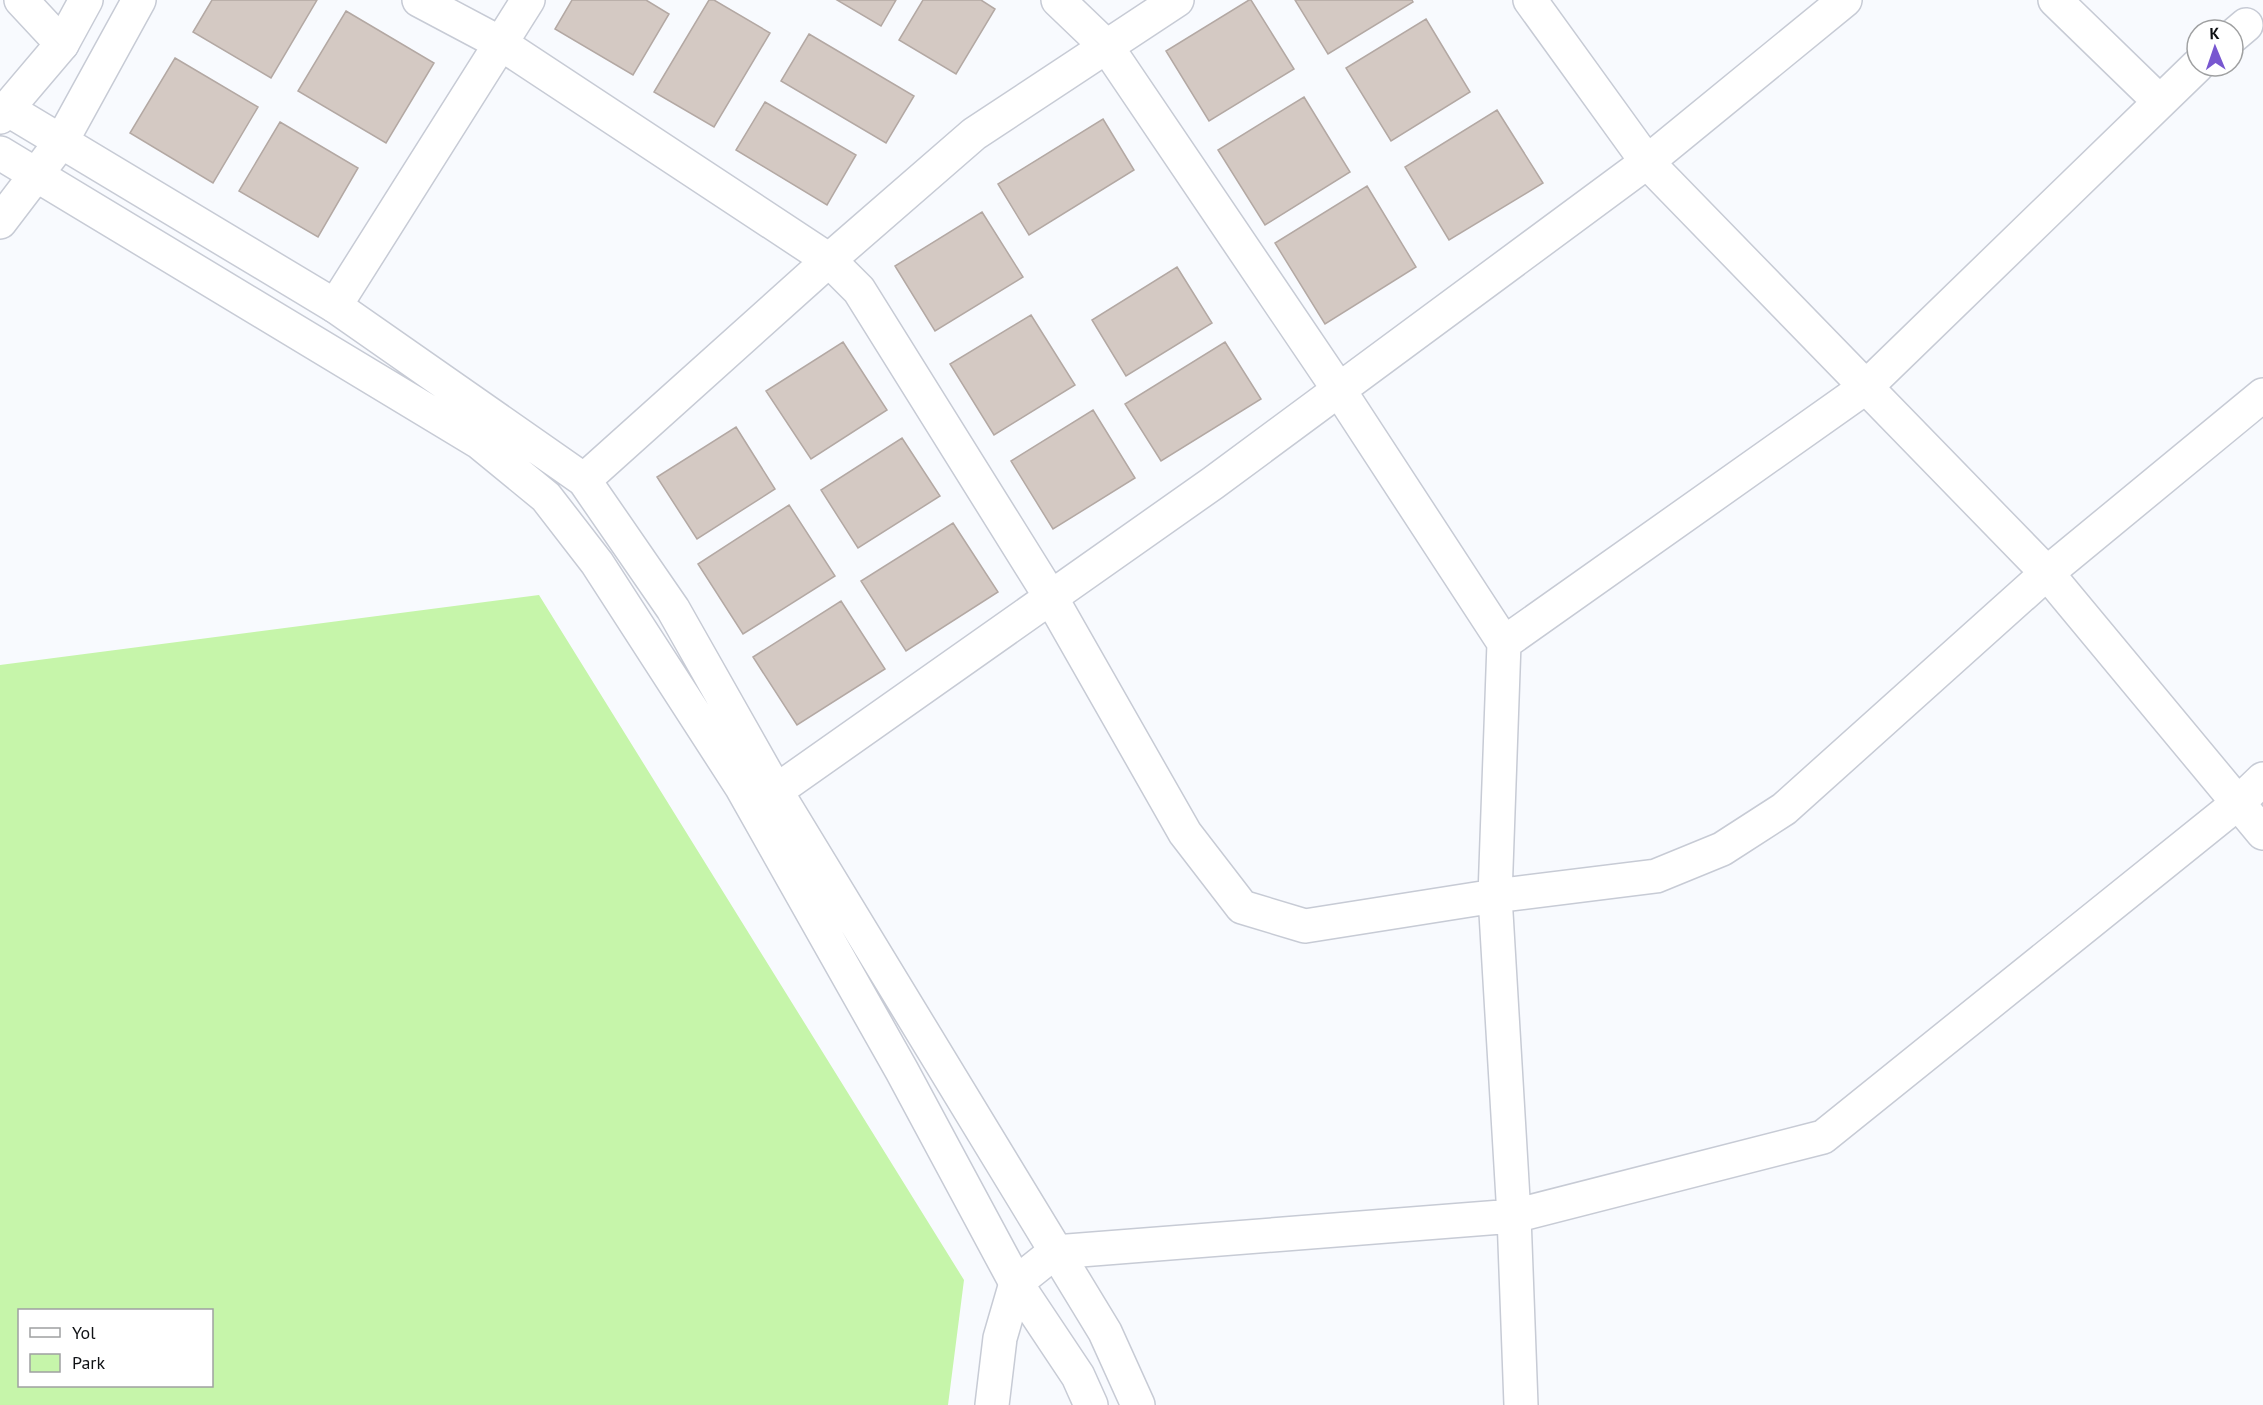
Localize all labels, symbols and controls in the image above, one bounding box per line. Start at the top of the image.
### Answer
north arrow [2185,18,2245,78]
text: K [2209,23,2220,43]
legend [18,1309,213,1387]
text: Yol [72,1321,96,1344]
text: Park [72,1351,105,1374]

